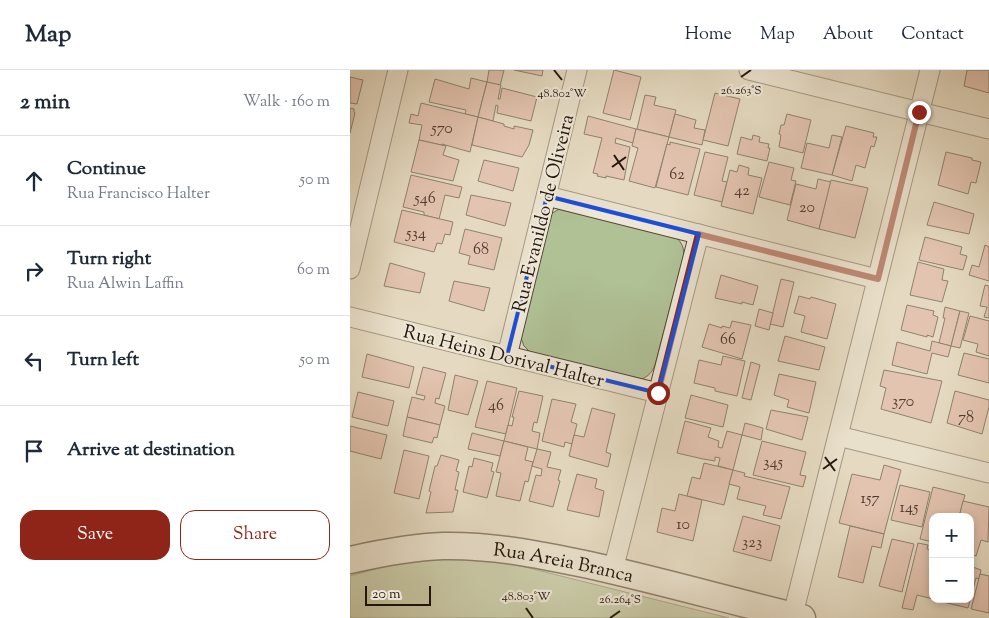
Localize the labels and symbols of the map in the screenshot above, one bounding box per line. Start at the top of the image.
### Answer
text: 26.263°S [721,82,761,100]
text: 48.802°W [538,85,587,103]
route end [908,101,931,124]
street label: Rua Evanildo de Oliveira [507,111,582,316]
house number: 570 [430,118,453,141]
house number: 62 [669,164,685,187]
house number: 42 [734,180,750,203]
house number: 546 [413,188,436,211]
house number: 20 [799,197,815,220]
house number: 534 [405,223,426,246]
house number: 68 [473,239,489,262]
street label: Rua Heins Dorival Halter [400,319,607,395]
house number: 66 [720,329,736,352]
route start [647,382,670,405]
house number: 370 [892,391,914,414]
house number: 46 [488,395,504,418]
house number: 78 [958,407,974,430]
house number: 345 [763,452,784,475]
house number: 157 [861,488,879,511]
house number: 145 [900,497,919,520]
house number: 10 [676,514,690,537]
house number: 323 [742,532,762,555]
street label: Rua Areia Branca [492,537,636,591]
scale bar [365,583,431,606]
text: 48.803°W [502,588,551,606]
text: 26.264°S [599,591,641,609]

